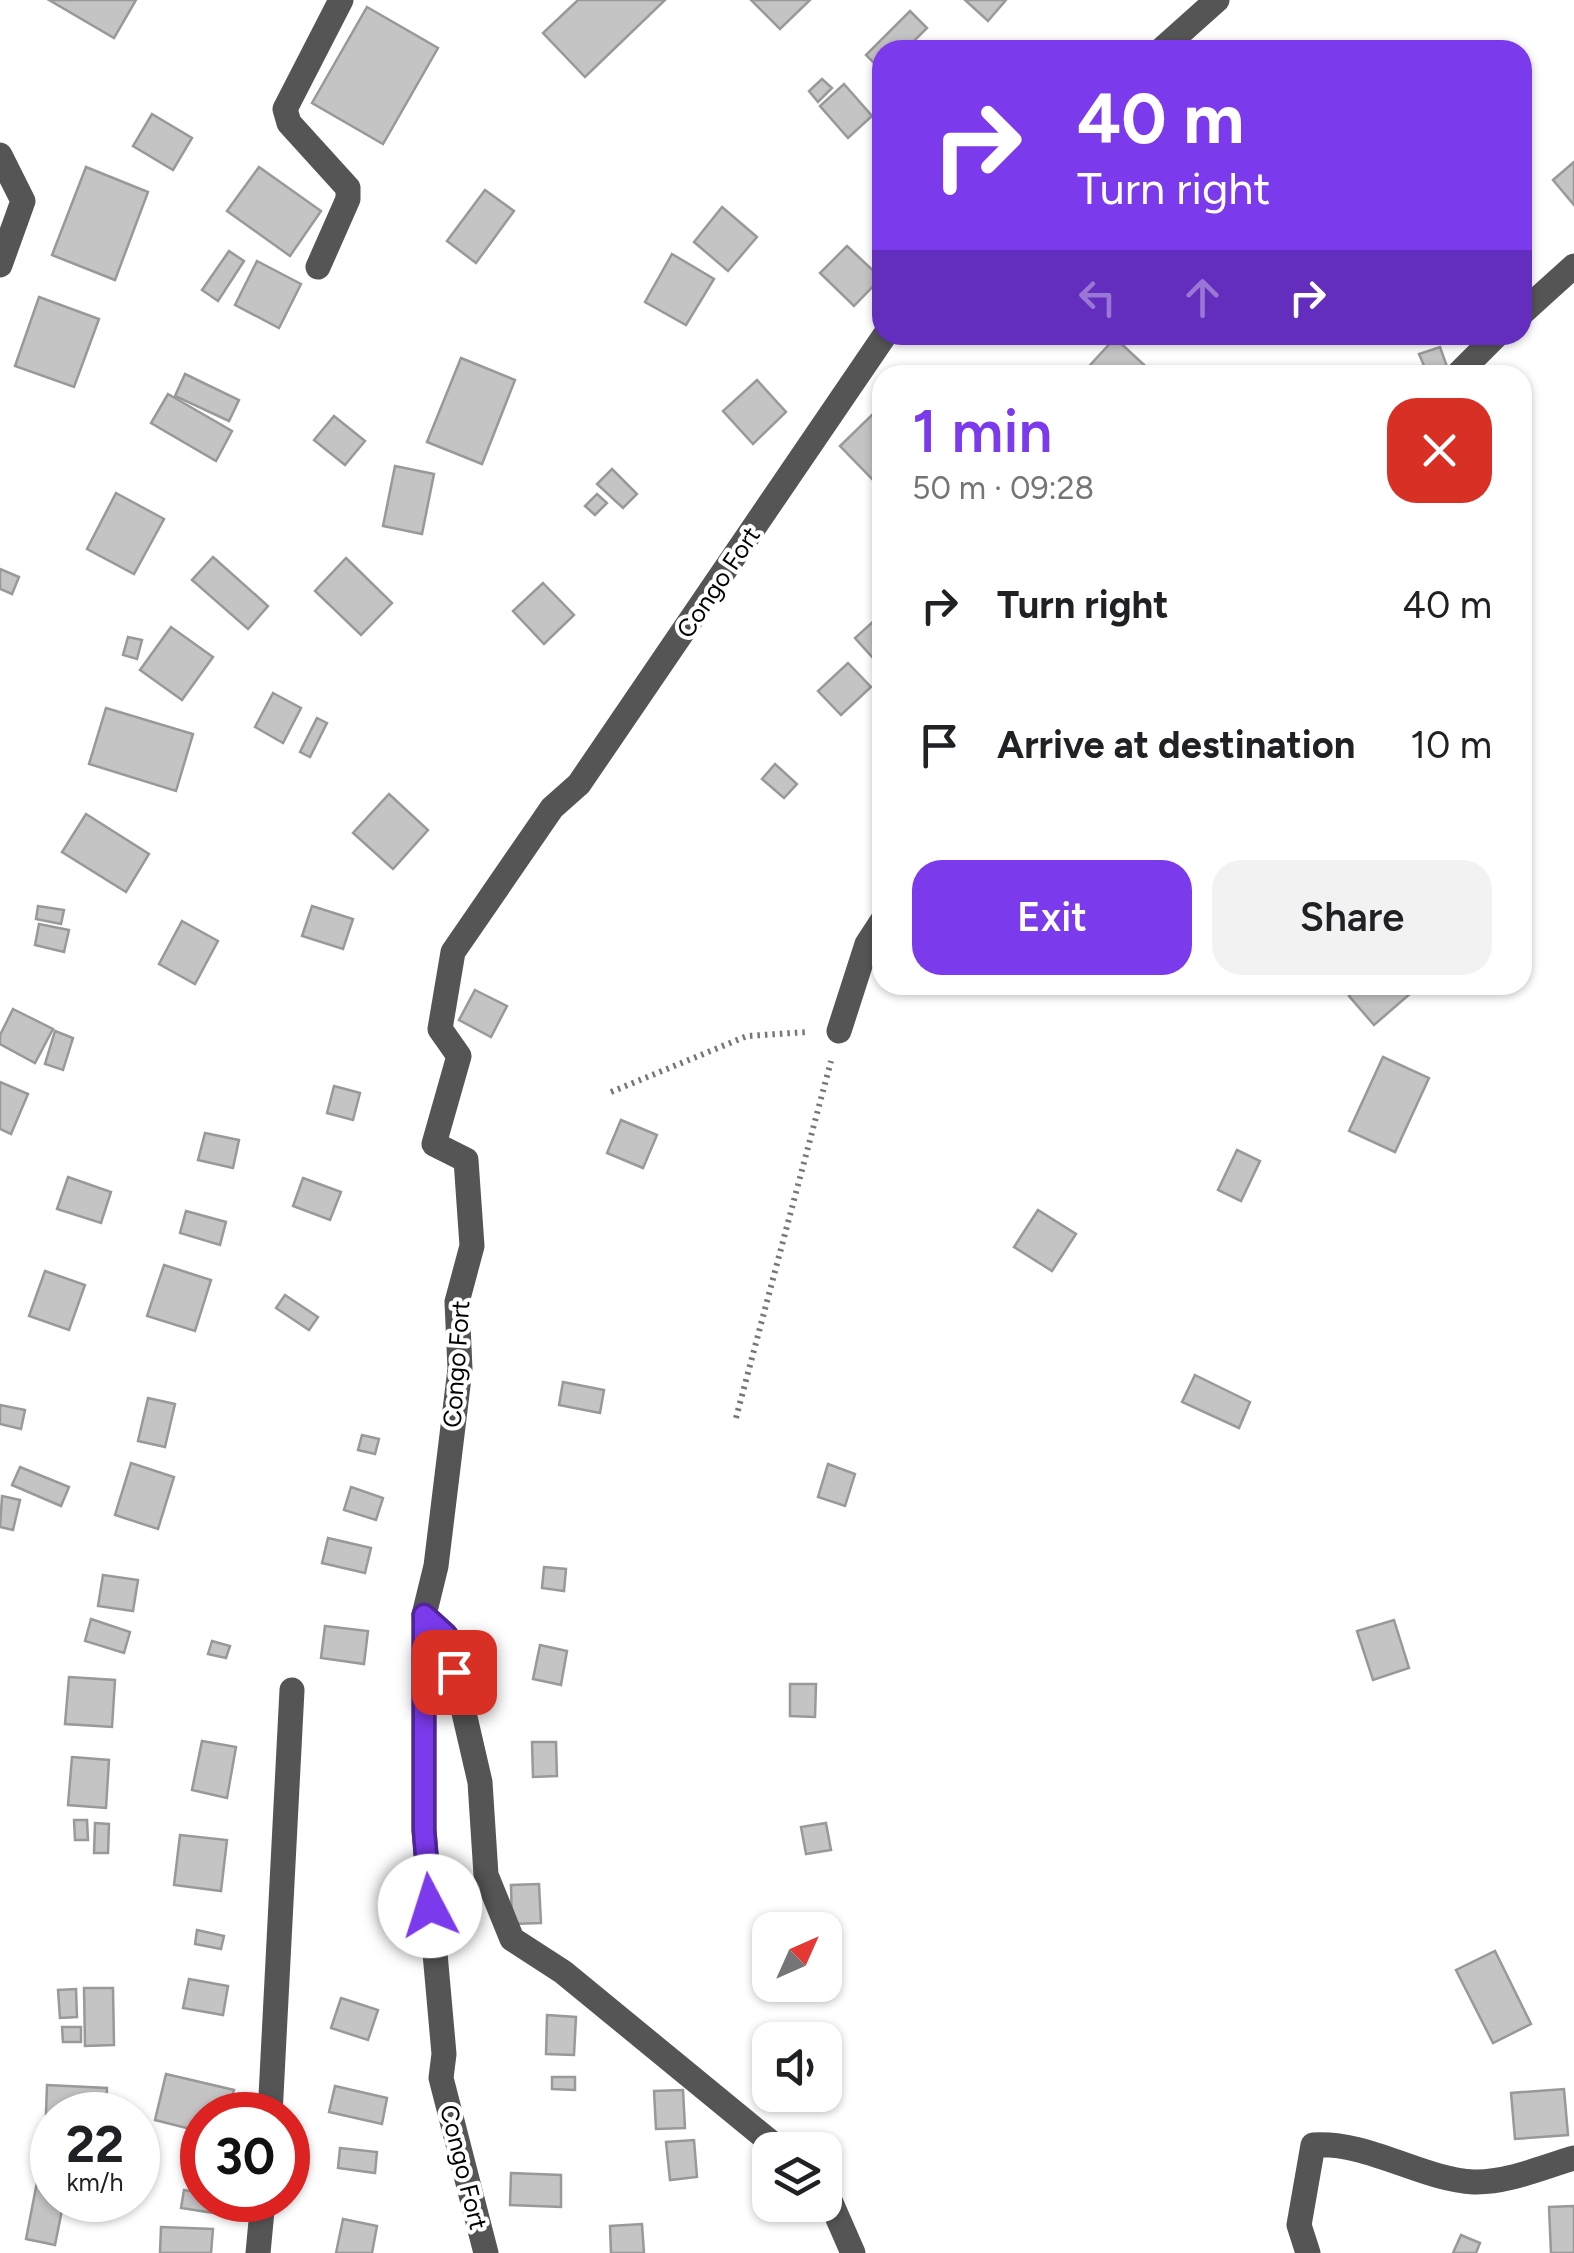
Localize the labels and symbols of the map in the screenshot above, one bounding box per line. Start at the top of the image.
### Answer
street label: Congo Fort [670,521,766,643]
street label: Congo Fort [437,1299,475,1429]
pin [412,1630,497,1715]
position arrow [378,1854,482,1958]
north arrow [752,1912,842,2002]
speed limit sign: 30 [180,2092,310,2222]
street label: Congo Fort [434,2101,494,2233]

